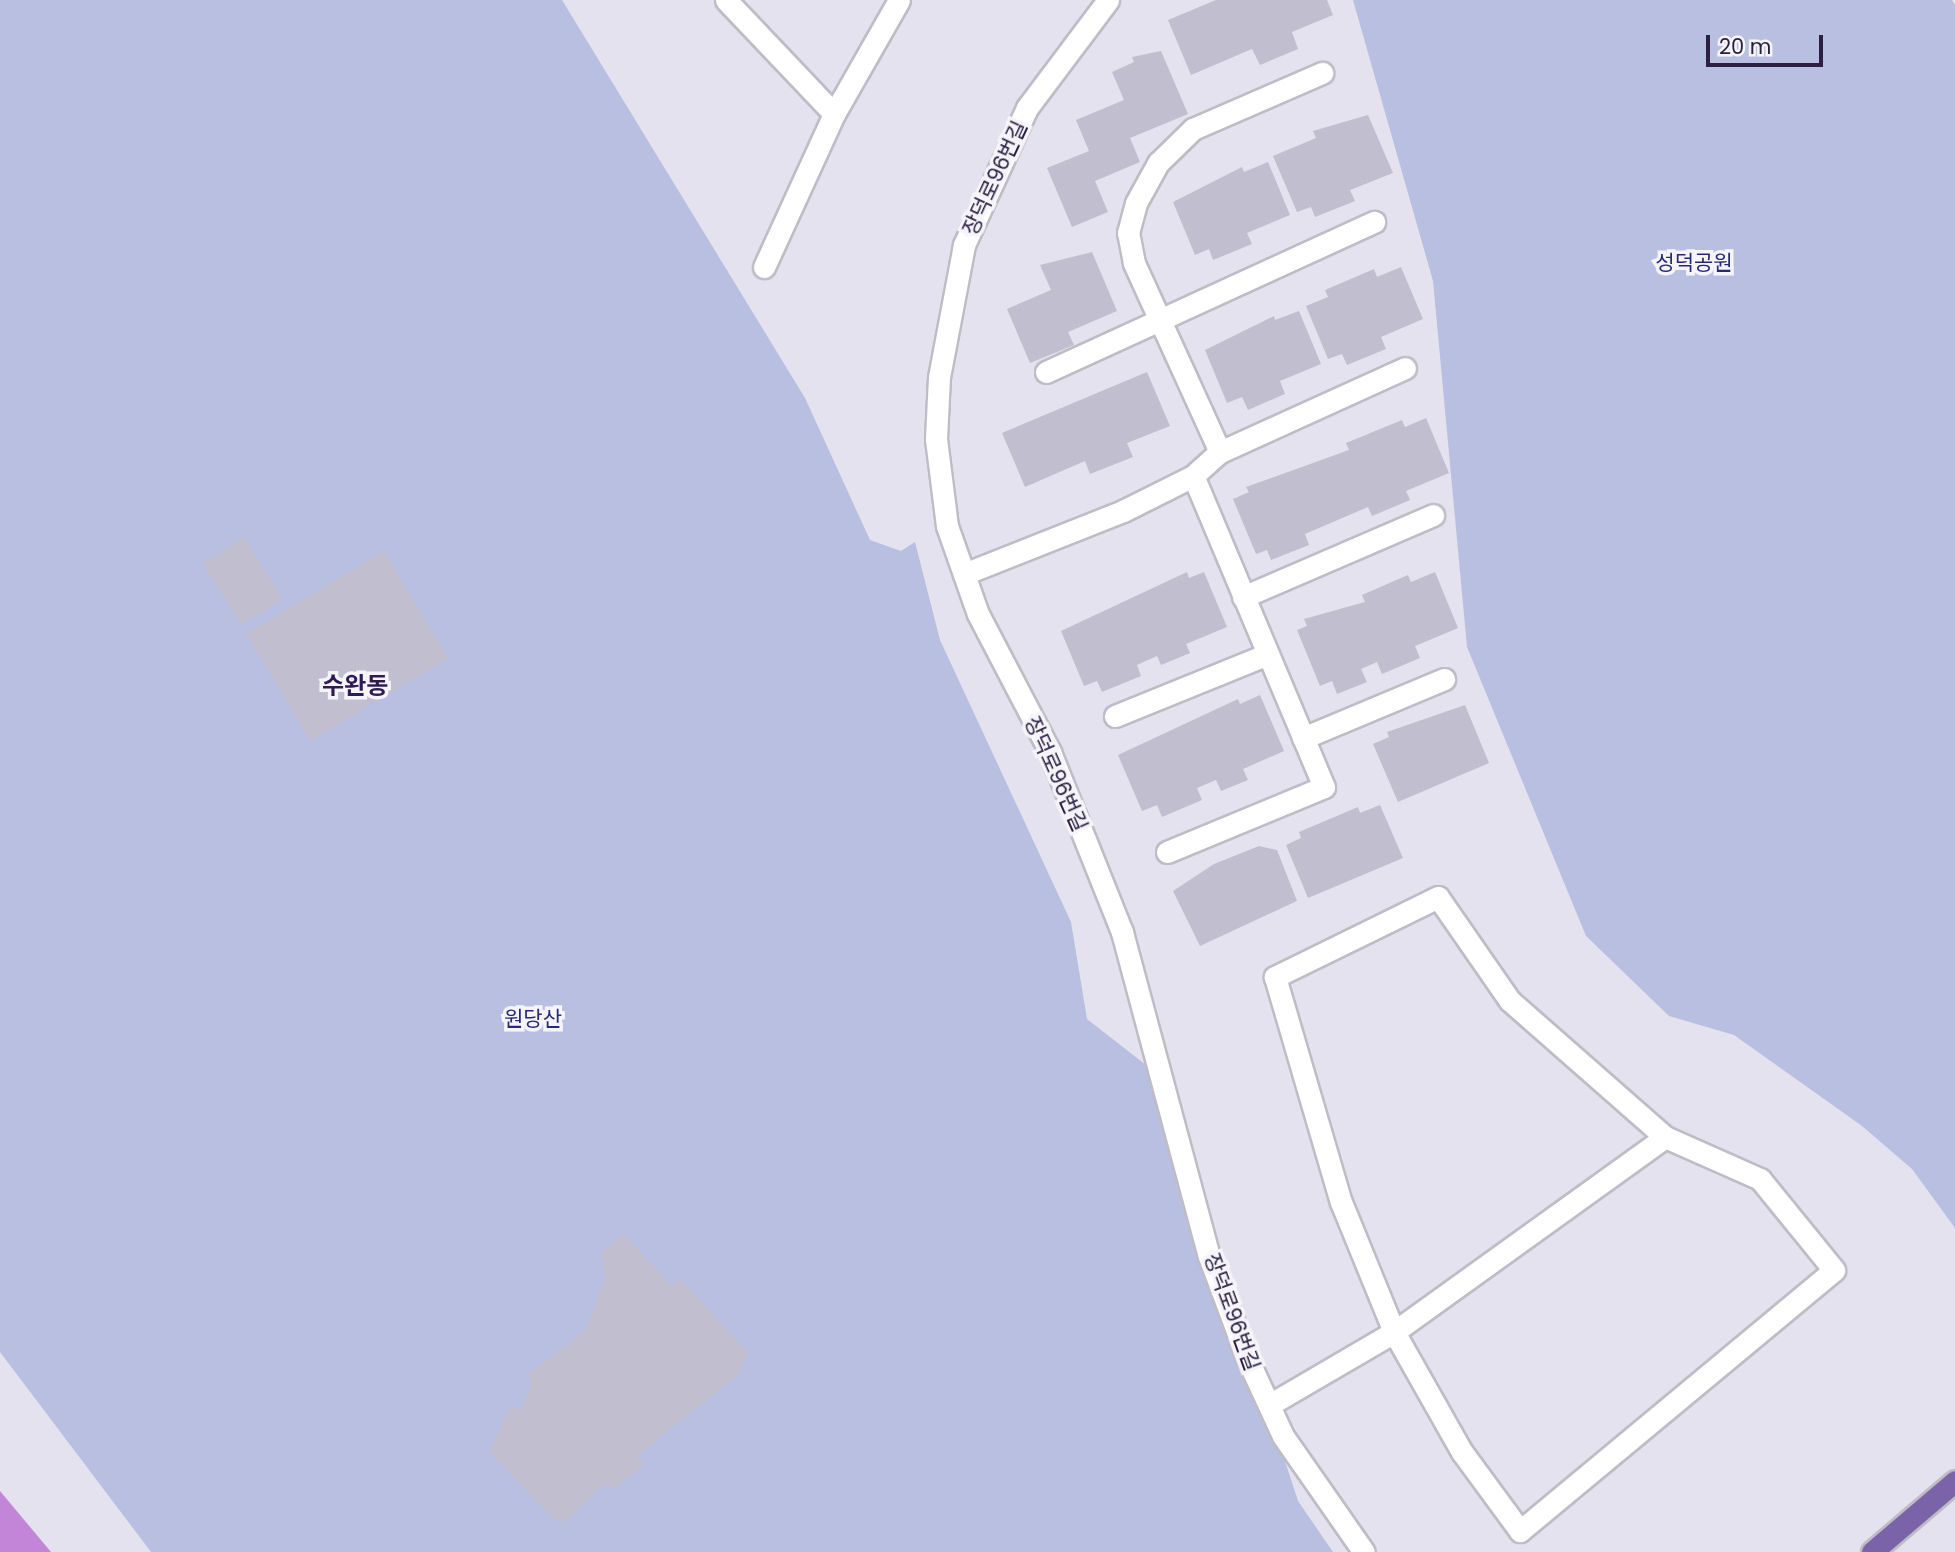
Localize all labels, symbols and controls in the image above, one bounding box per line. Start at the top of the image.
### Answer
scale bar [1710,21,1827,65]
text: 20 m [1719,32,1772,61]
street label: 장덕로96번길 [958,117,1032,239]
park label: 성덕공원 [1655,250,1733,276]
district label: 수완동 [322,672,388,700]
street label: 장덕로96번길 [1019,713,1093,835]
park label: 원당산 [504,1006,562,1032]
street label: 장덕로96번길 [1199,1250,1265,1374]

